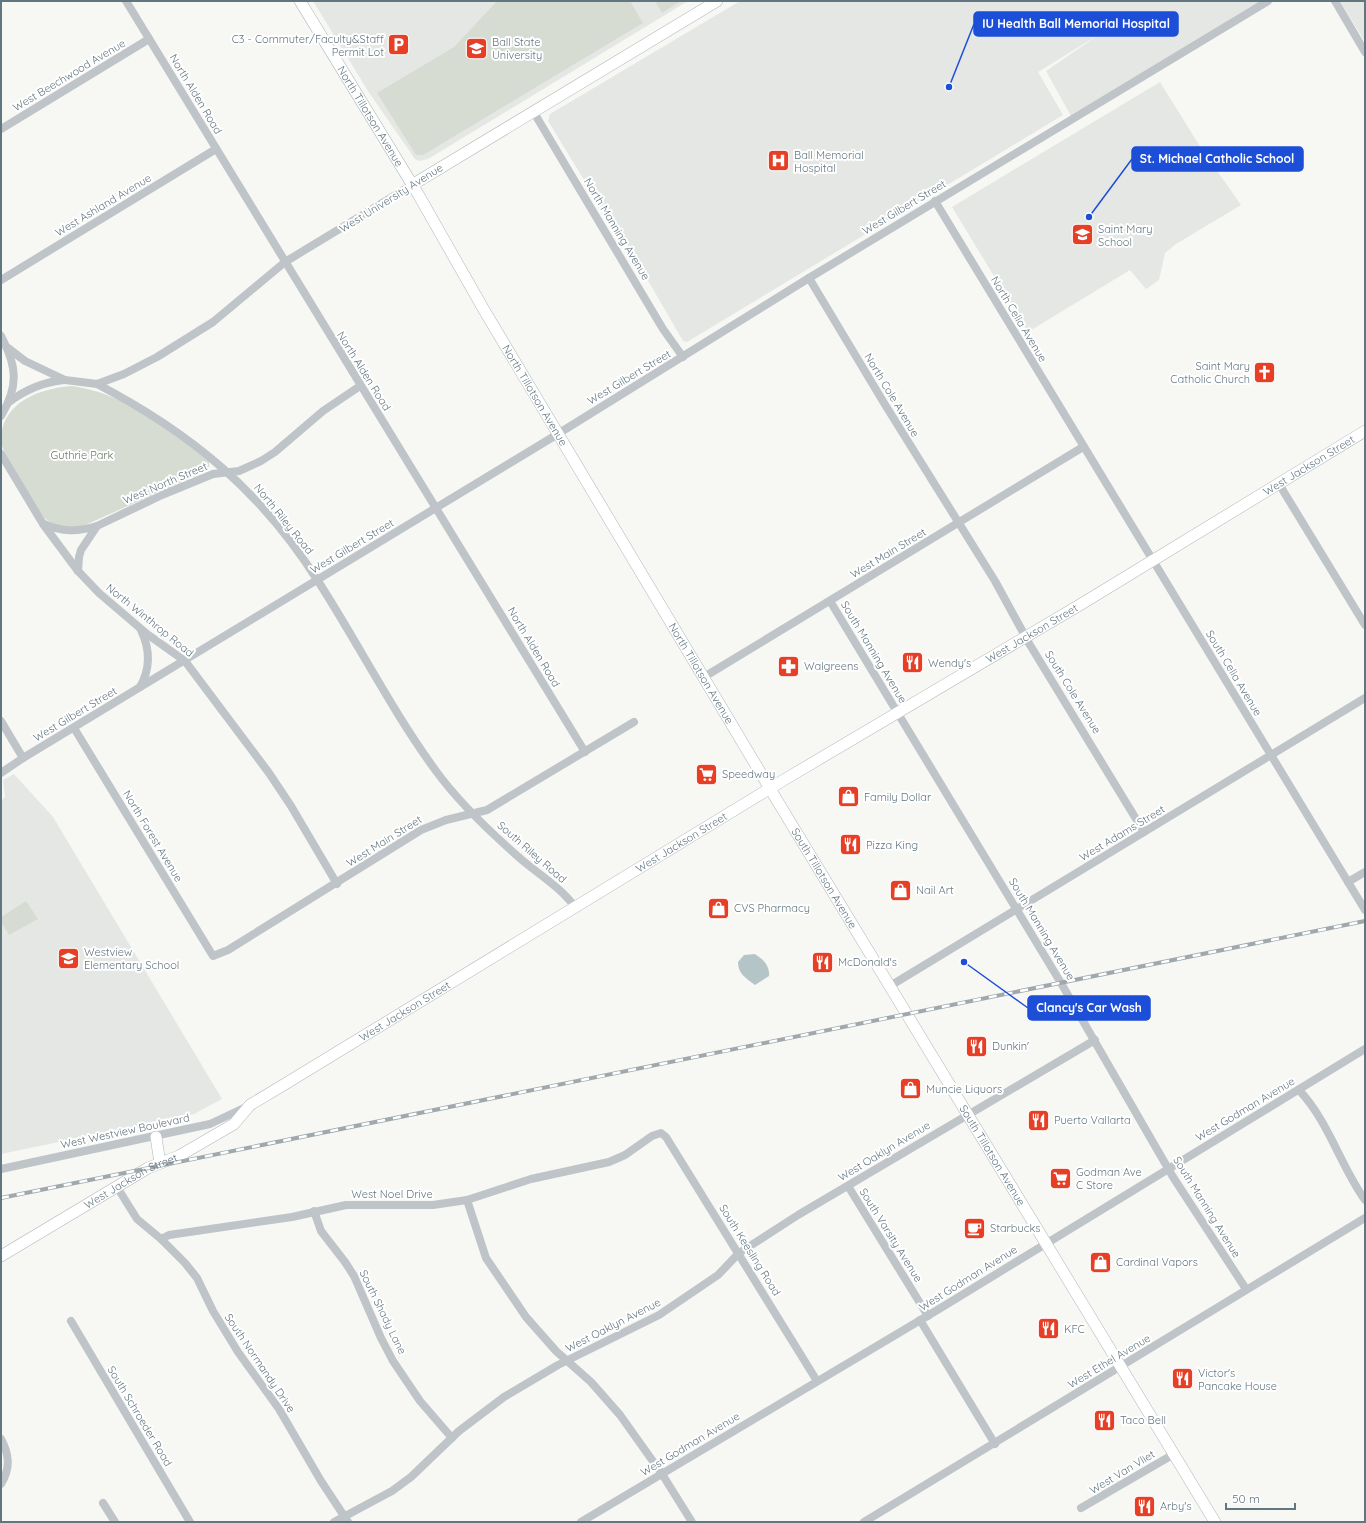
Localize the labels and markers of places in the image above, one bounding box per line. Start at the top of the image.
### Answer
callout: IU Health Ball Memorial Hospital [974,12,1178,36]
place label: C3 - Commuter/Faculty&Staff Permit Lot [232,32,384,59]
parking icon: C3 - Commuter/Faculty&Staff Permit Lot [386,32,412,58]
school or university icon: Ball State University [463,35,489,61]
place label: Ball State University [492,35,542,62]
callout: St. Michael Catholic School [1132,147,1303,171]
hospital icon: Ball Memorial Hospital [766,148,792,174]
place label: Ball Memorial Hospital [794,148,864,175]
school or university icon: Saint Mary School [1070,222,1096,248]
place label: Saint Mary School [1098,222,1153,249]
place label: Saint Mary Catholic Church [1170,359,1250,386]
church icon: Saint Mary Catholic Church [1252,359,1278,385]
restaurant icon: Wendy's [899,650,925,676]
pharmacy icon: Walgreens [776,653,802,679]
place label: Wendy's [928,656,971,670]
place label: Walgreens [804,659,858,673]
supermarket icon: Speedway [693,761,719,787]
place label: Speedway [722,767,775,781]
shop icon: Family Dollar [836,784,862,810]
place label: Family Dollar [864,790,932,804]
restaurant icon: Pizza King [837,832,863,858]
place label: Pizza King [866,838,918,852]
shop icon: Nail Art [888,877,914,903]
place label: Nail Art [916,883,954,897]
shop icon: CVS Pharmacy [706,895,732,921]
place label: CVS Pharmacy [734,901,810,915]
school or university icon: Westview Elementary School [56,945,82,971]
place label: Westview Elementary School [84,945,179,972]
restaurant icon: McDonald's [810,949,836,975]
place label: McDonald's [838,955,897,969]
callout: Clancy's Car Wash [1028,996,1150,1020]
restaurant icon: Dunkin' [964,1033,990,1059]
place label: Dunkin' [992,1039,1029,1053]
shop icon: Muncie Liquors [897,1076,923,1102]
place label: Muncie Liquors [926,1082,1002,1096]
restaurant icon: Puerto Vallarta [1026,1107,1052,1133]
place label: Puerto Vallarta [1054,1113,1131,1127]
supermarket icon: Godman Ave C Store [1048,1165,1074,1191]
place label: Godman Ave C Store [1076,1165,1142,1192]
cafe icon: Starbucks [962,1215,988,1241]
place label: Starbucks [990,1221,1040,1235]
shop icon: Cardinal Vapors [1088,1249,1114,1275]
place label: Cardinal Vapors [1116,1255,1198,1269]
restaurant icon: KFC [1036,1316,1062,1342]
place label: KFC [1064,1322,1085,1336]
restaurant icon: Victor's Pancake House [1169,1366,1195,1392]
place label: Victor's Pancake House [1198,1366,1277,1393]
restaurant icon: Taco Bell [1092,1407,1118,1433]
place label: Taco Bell [1120,1413,1166,1427]
restaurant icon: Arby's [1131,1493,1157,1519]
place label: Arby's [1160,1499,1192,1513]

